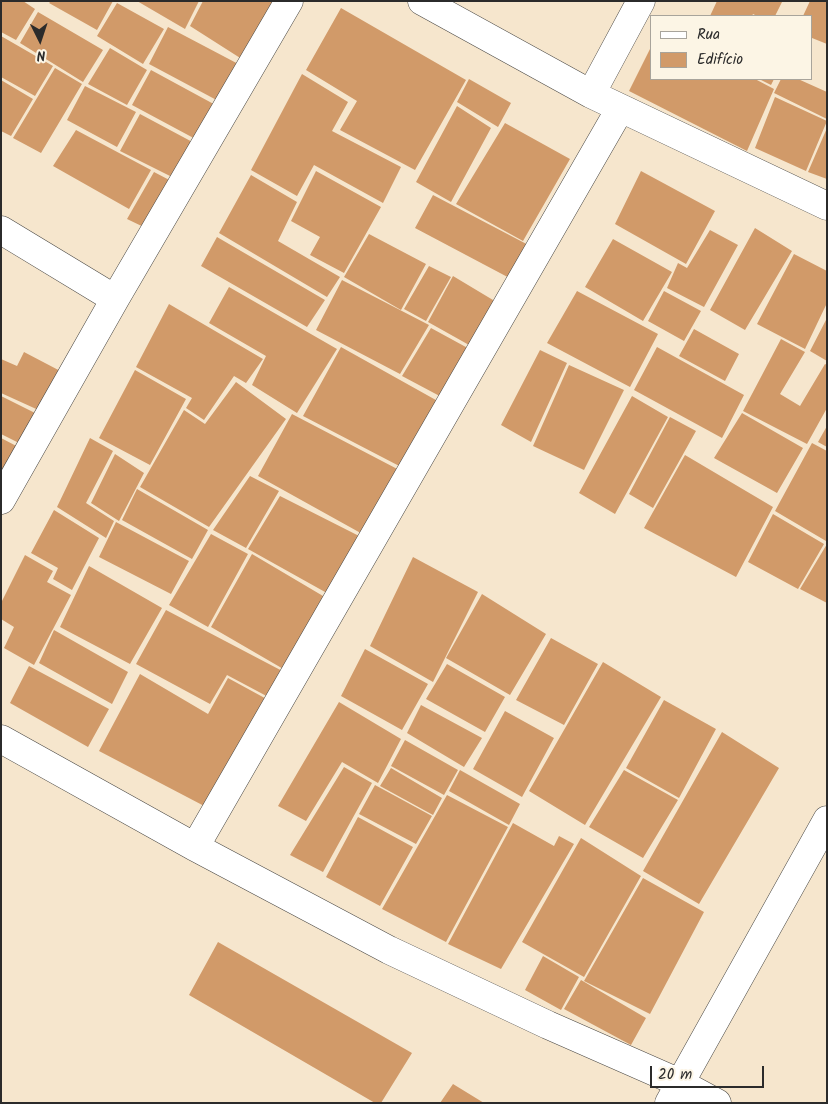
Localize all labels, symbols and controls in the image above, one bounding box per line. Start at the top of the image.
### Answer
north arrow [15,15,65,65]
legend [650,15,813,80]
text: Rua [697,23,720,47]
text: N [36,44,46,66]
text: Edifício [697,48,743,72]
scale bar [653,1056,767,1088]
text: 20 m [658,1063,692,1087]

